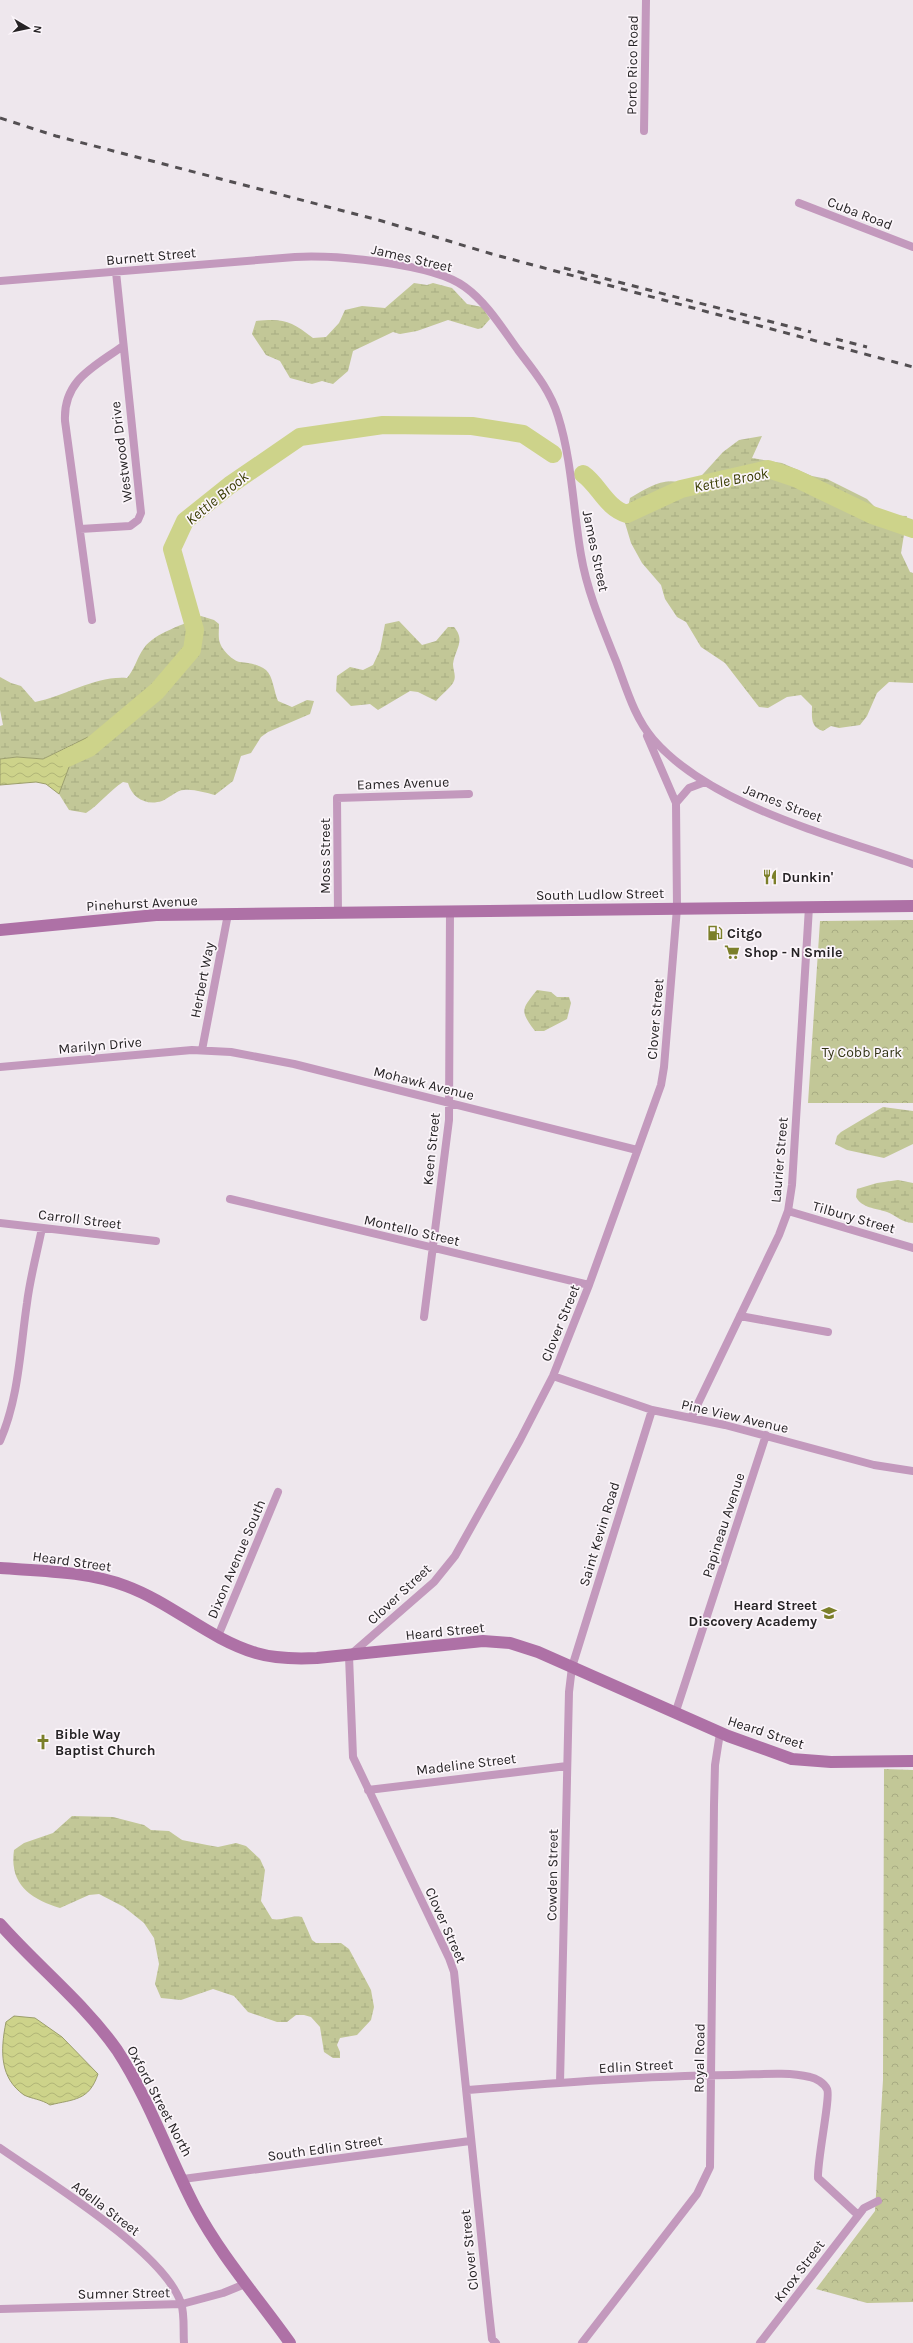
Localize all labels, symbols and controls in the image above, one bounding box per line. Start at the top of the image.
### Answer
north arrow [8,8,48,48]
street label: Porto Rico Road [623,15,642,115]
text: N [30,25,44,34]
street label: Cuba Road [825,193,895,234]
street label: James Street [370,241,454,276]
street label: Burnett Street [105,244,197,269]
street label: Westwood Drive [107,400,136,503]
water label: Kettle Brook [692,464,770,496]
water label: Kettle Brook [182,467,252,529]
street label: James Street [579,509,612,593]
street label: Eames Avenue [356,773,450,794]
street label: James Street [741,781,825,826]
street label: Moss Street [317,818,334,894]
restaurant icon: Dunkin' [761,868,779,886]
place label: Dunkin' [782,869,834,886]
street label: South Ludlow Street [536,885,664,904]
street label: Pinehurst Avenue [86,892,198,915]
fuel station icon: Citgo [706,924,724,942]
place label: Citgo [727,925,762,942]
street label: Herbert Way [187,940,218,1020]
supermarket icon: Shop - N Smile [723,943,741,961]
place label: Shop - N Smile [744,944,843,961]
street label: Clover Street [643,978,668,1060]
street label: Marilyn Drive [58,1033,142,1058]
park label: Ty Cobb Park [822,1044,902,1061]
street label: Mohawk Avenue [372,1063,476,1104]
street label: Keen Street [419,1112,444,1186]
street label: Laurier Street [767,1116,792,1204]
street label: Tilbury Street [811,1198,897,1237]
street label: Carroll Street [37,1206,122,1233]
street label: Montello Street [362,1211,461,1250]
street label: Clover Street [537,1282,584,1364]
street label: Pine View Avenue [680,1396,790,1437]
street label: Papineau Avenue [699,1471,748,1580]
street label: Saint Kevin Road [576,1480,623,1588]
street label: Dixon Avenue South [204,1497,269,1621]
street label: Heard Street [31,1548,112,1575]
street label: Clover Street [364,1560,435,1628]
place label: Heard Street Discovery Academy [689,1597,817,1630]
school or university icon: Heard Street Discovery Academy [820,1604,838,1622]
street label: Heard Street [405,1619,485,1644]
street label: Heard Street [725,1712,806,1753]
place label: Bible Way Baptist Church [55,1726,155,1759]
church icon: Bible Way Baptist Church [34,1733,52,1751]
street label: Madeline Street [415,1750,517,1779]
street label: Cowden Street [543,1829,562,1921]
street label: Clover Street [421,1885,470,1966]
street label: Royal Road [690,2023,709,2093]
street label: Oxford Street North [123,2043,196,2160]
street label: Edlin Street [598,2056,674,2077]
street label: South Edlin Street [266,2132,384,2165]
street label: Adella Street [68,2177,143,2240]
street label: Clover Street [457,2209,482,2291]
street label: Knox Street [770,2237,828,2306]
street label: Sumner Street [78,2284,170,2303]

